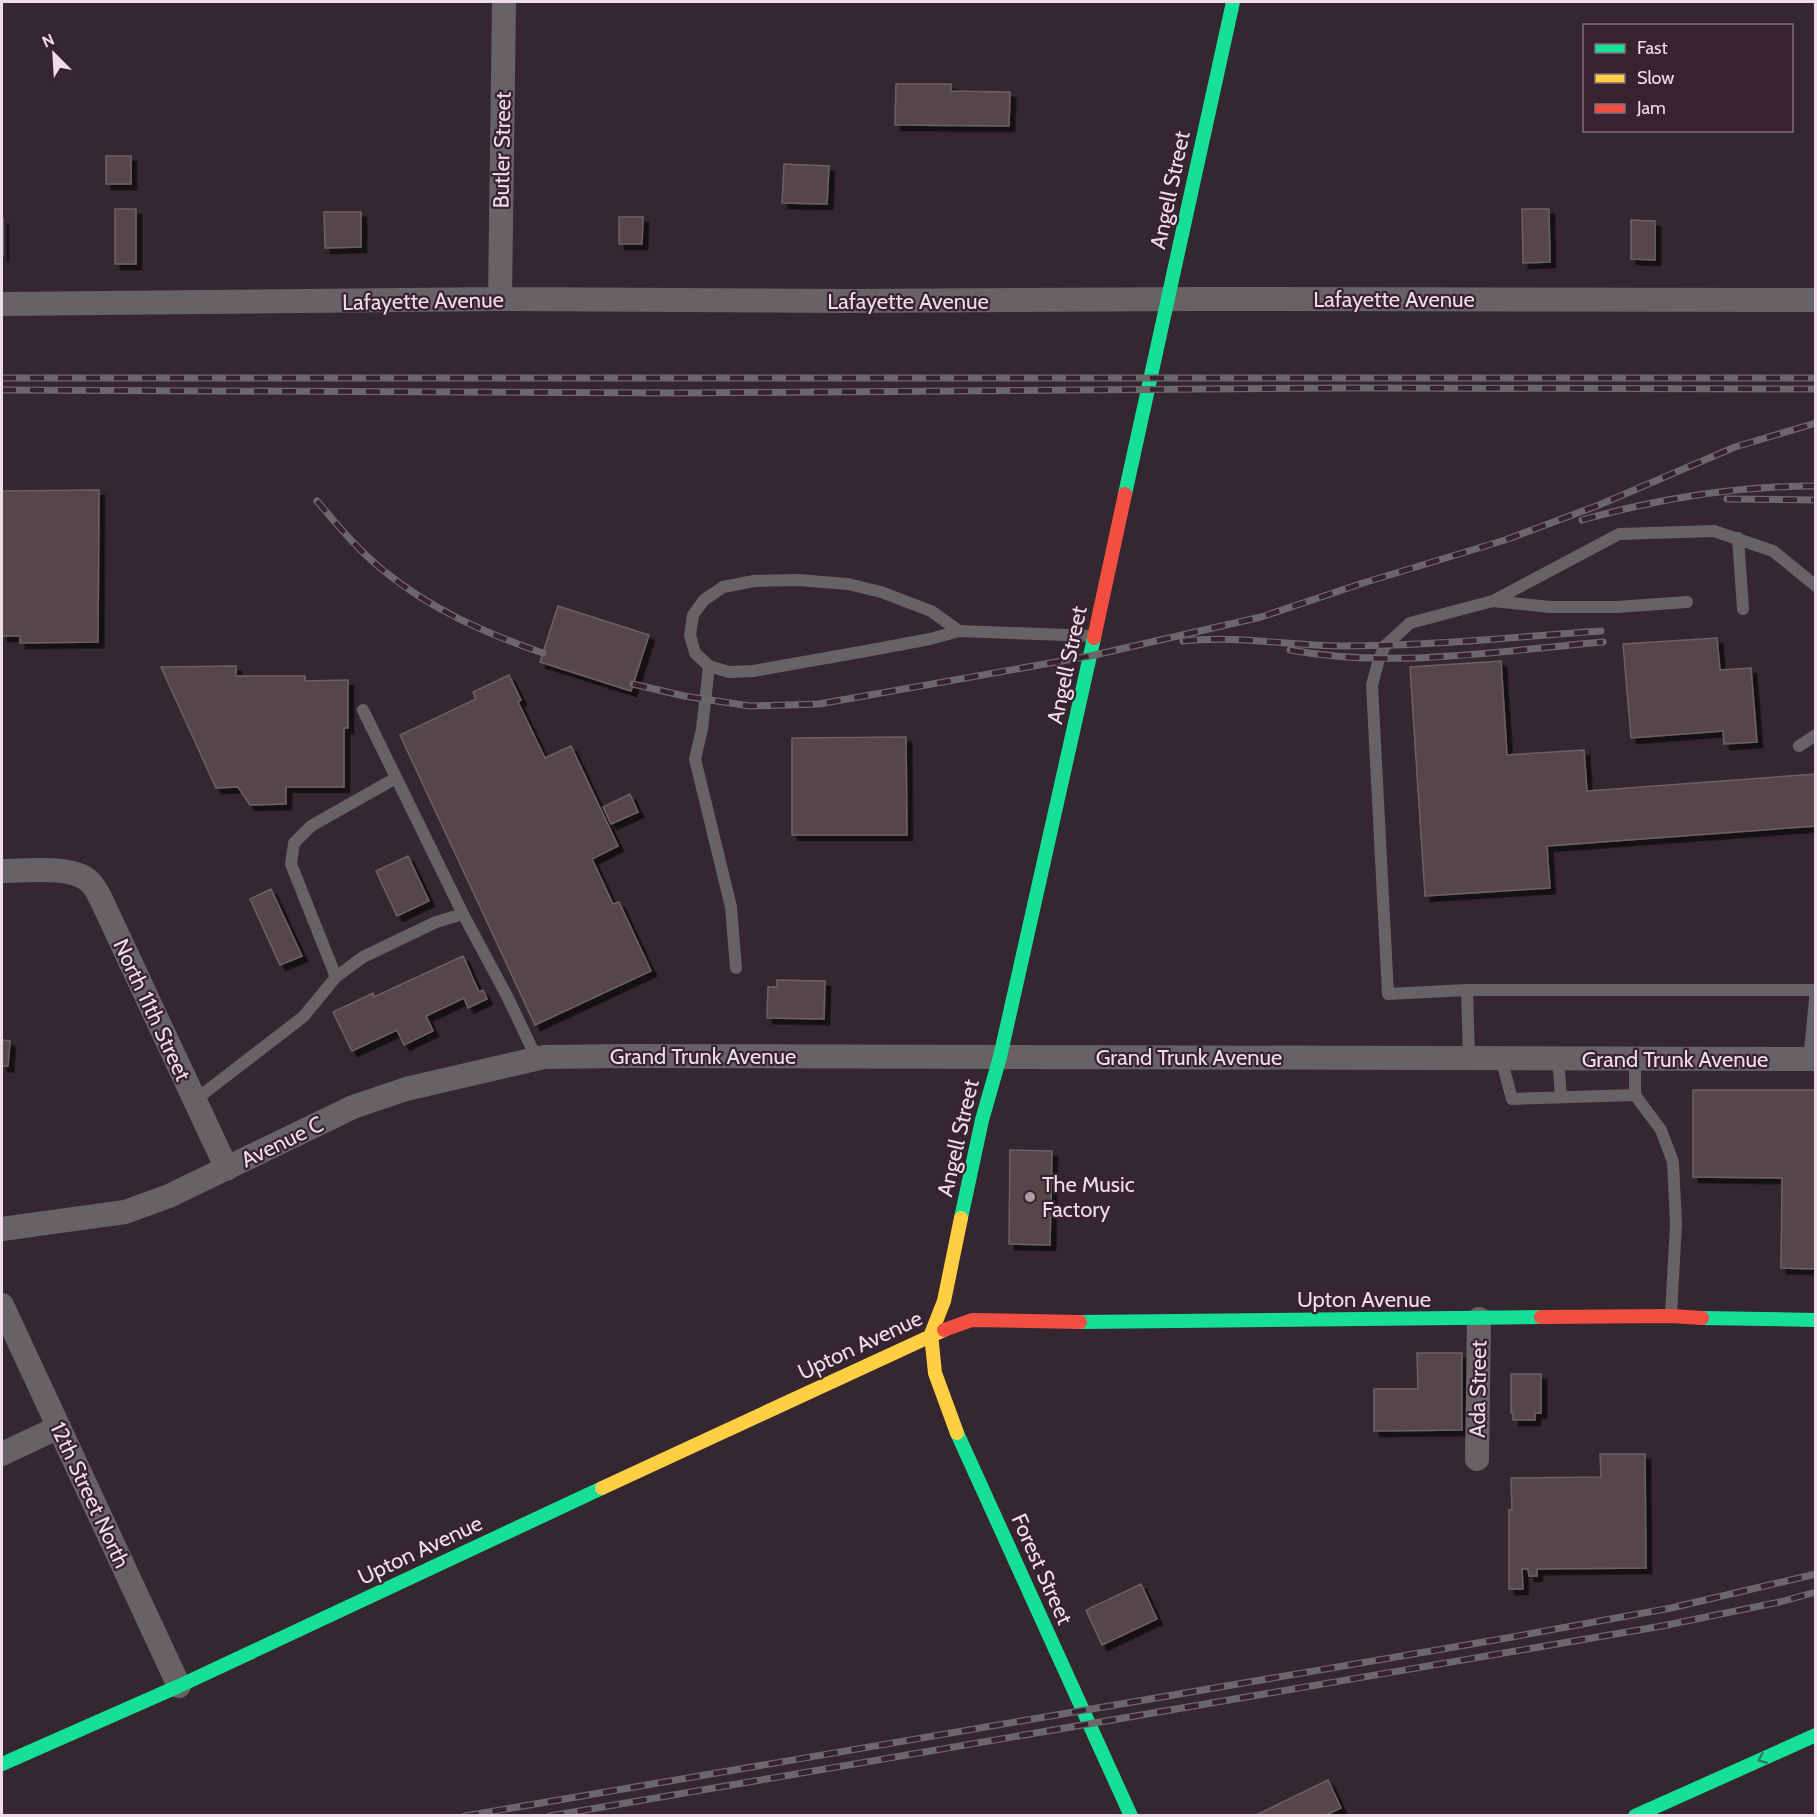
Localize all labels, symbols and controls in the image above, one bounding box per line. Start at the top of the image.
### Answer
north arrow [24,24,84,84]
legend [1583,24,1793,132]
text: N [39,30,57,52]
text: Fast [1637,37,1668,59]
text: Slow [1637,67,1674,89]
street label: Butler Street [487,91,517,209]
text: Jam [1636,97,1666,119]
street label: Angell Street [1144,128,1196,251]
street label: Lafayette Avenue [342,286,504,316]
street label: Lafayette Avenue [1313,286,1475,313]
street label: Lafayette Avenue [827,288,989,315]
street label: Angell Street [1041,603,1093,726]
street label: North 11th Street [107,935,197,1086]
street label: Grand Trunk Avenue [610,1043,796,1070]
street label: Grand Trunk Avenue [1096,1044,1282,1071]
street label: Grand Trunk Avenue [1582,1046,1768,1073]
street label: Angell Street [931,1076,985,1199]
street label: Avenue C [236,1111,328,1173]
place label: The Music Factory [1042,1171,1135,1223]
marker: The Music Factory [1023,1190,1037,1204]
street label: Upton Avenue [1297,1286,1431,1313]
street label: Upton Avenue [794,1304,926,1386]
street label: Ada Street [1464,1339,1492,1438]
street label: 12th Street North [44,1418,136,1572]
street label: Upton Avenue [354,1509,486,1591]
street label: Forest Street [1006,1509,1079,1629]
one-way arrow [1758,1751,1769,1763]

